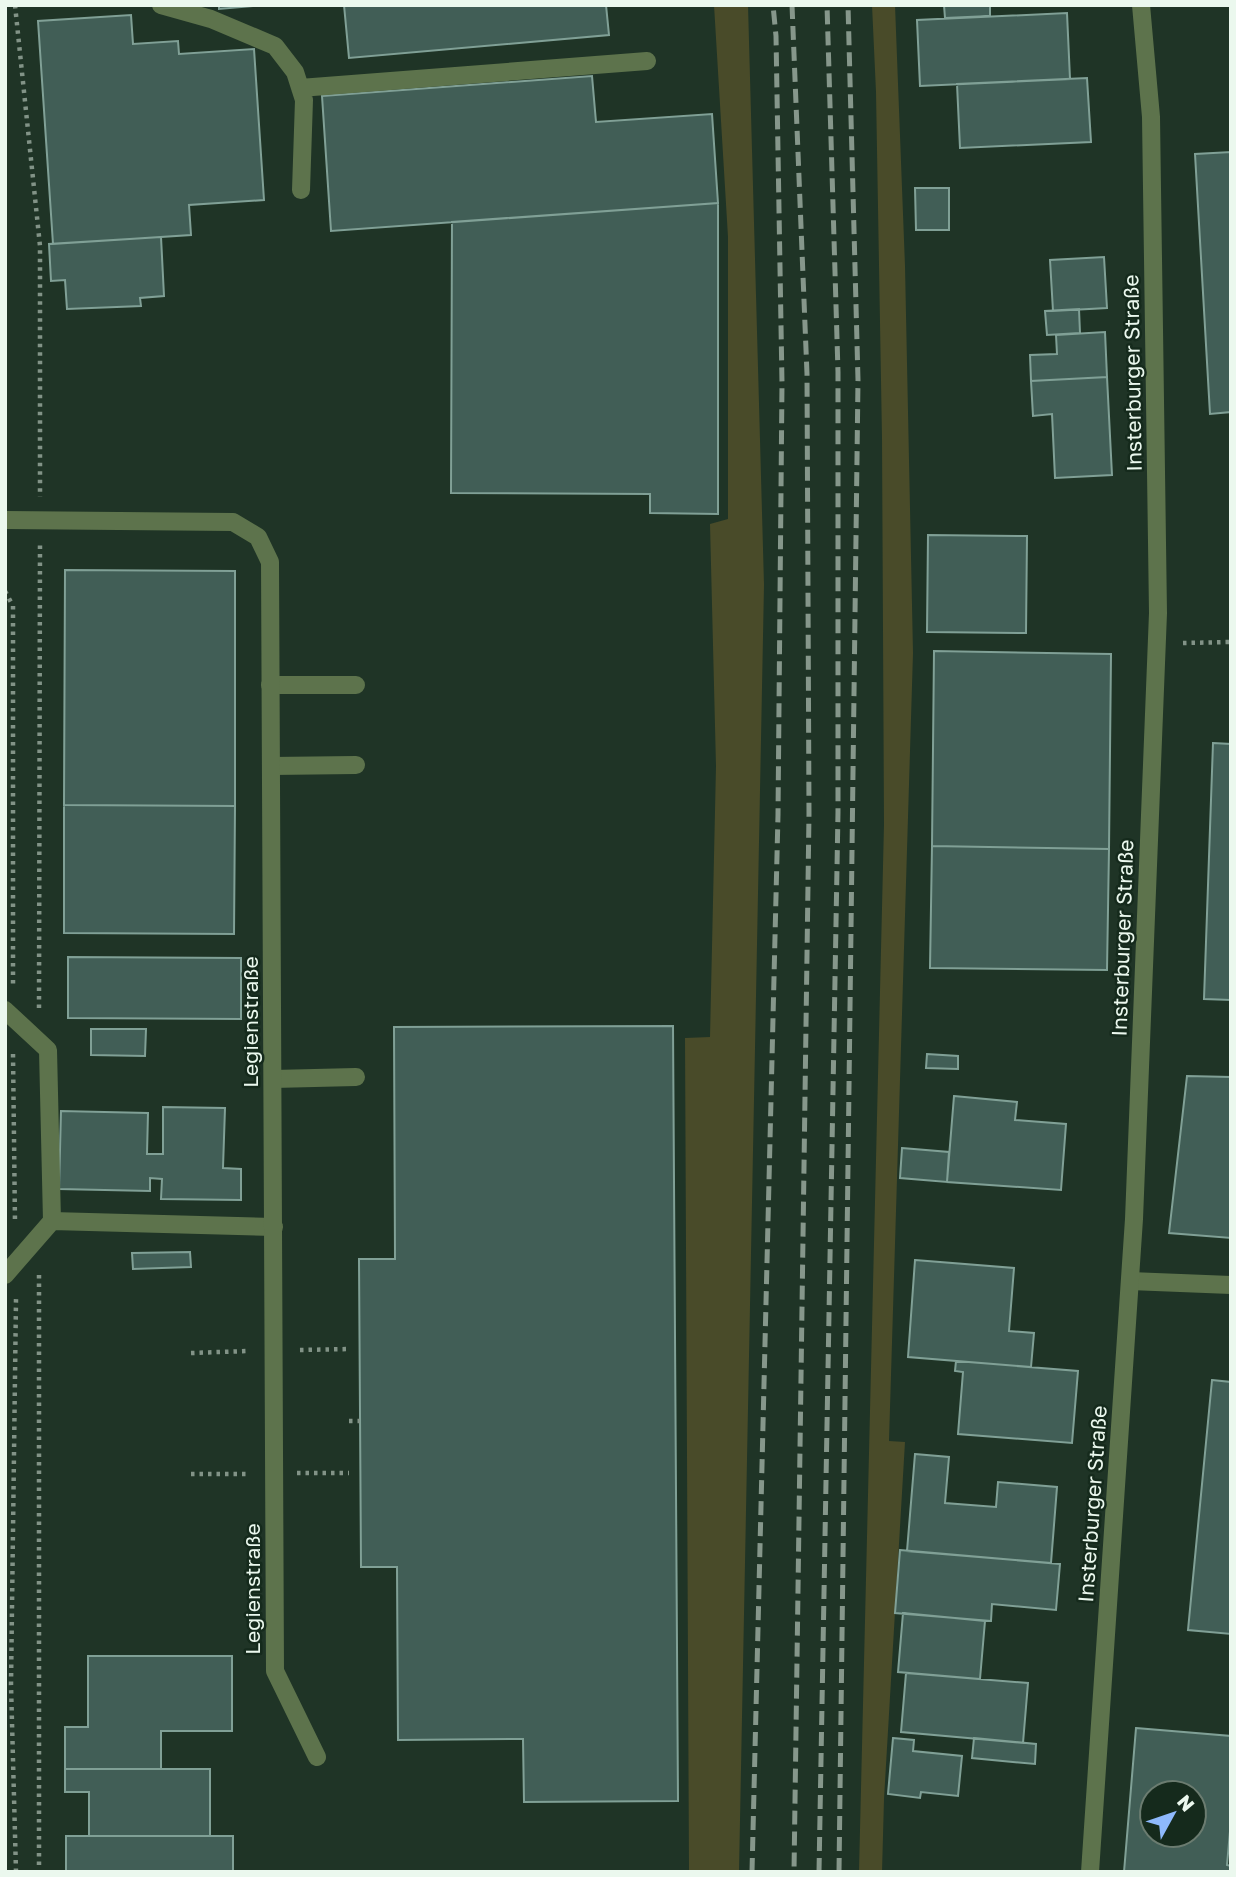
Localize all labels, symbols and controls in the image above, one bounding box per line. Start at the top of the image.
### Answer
street label: Insterburger Straße [1117,274,1147,472]
street label: Insterburger Straße [1106,839,1138,1037]
street label: Legienstraße [237,956,263,1088]
street label: Insterburger Straße [1072,1405,1112,1603]
street label: Legienstraße [239,1523,265,1655]
north arrow [1138,1779,1208,1849]
text: N [1173,1790,1200,1816]

